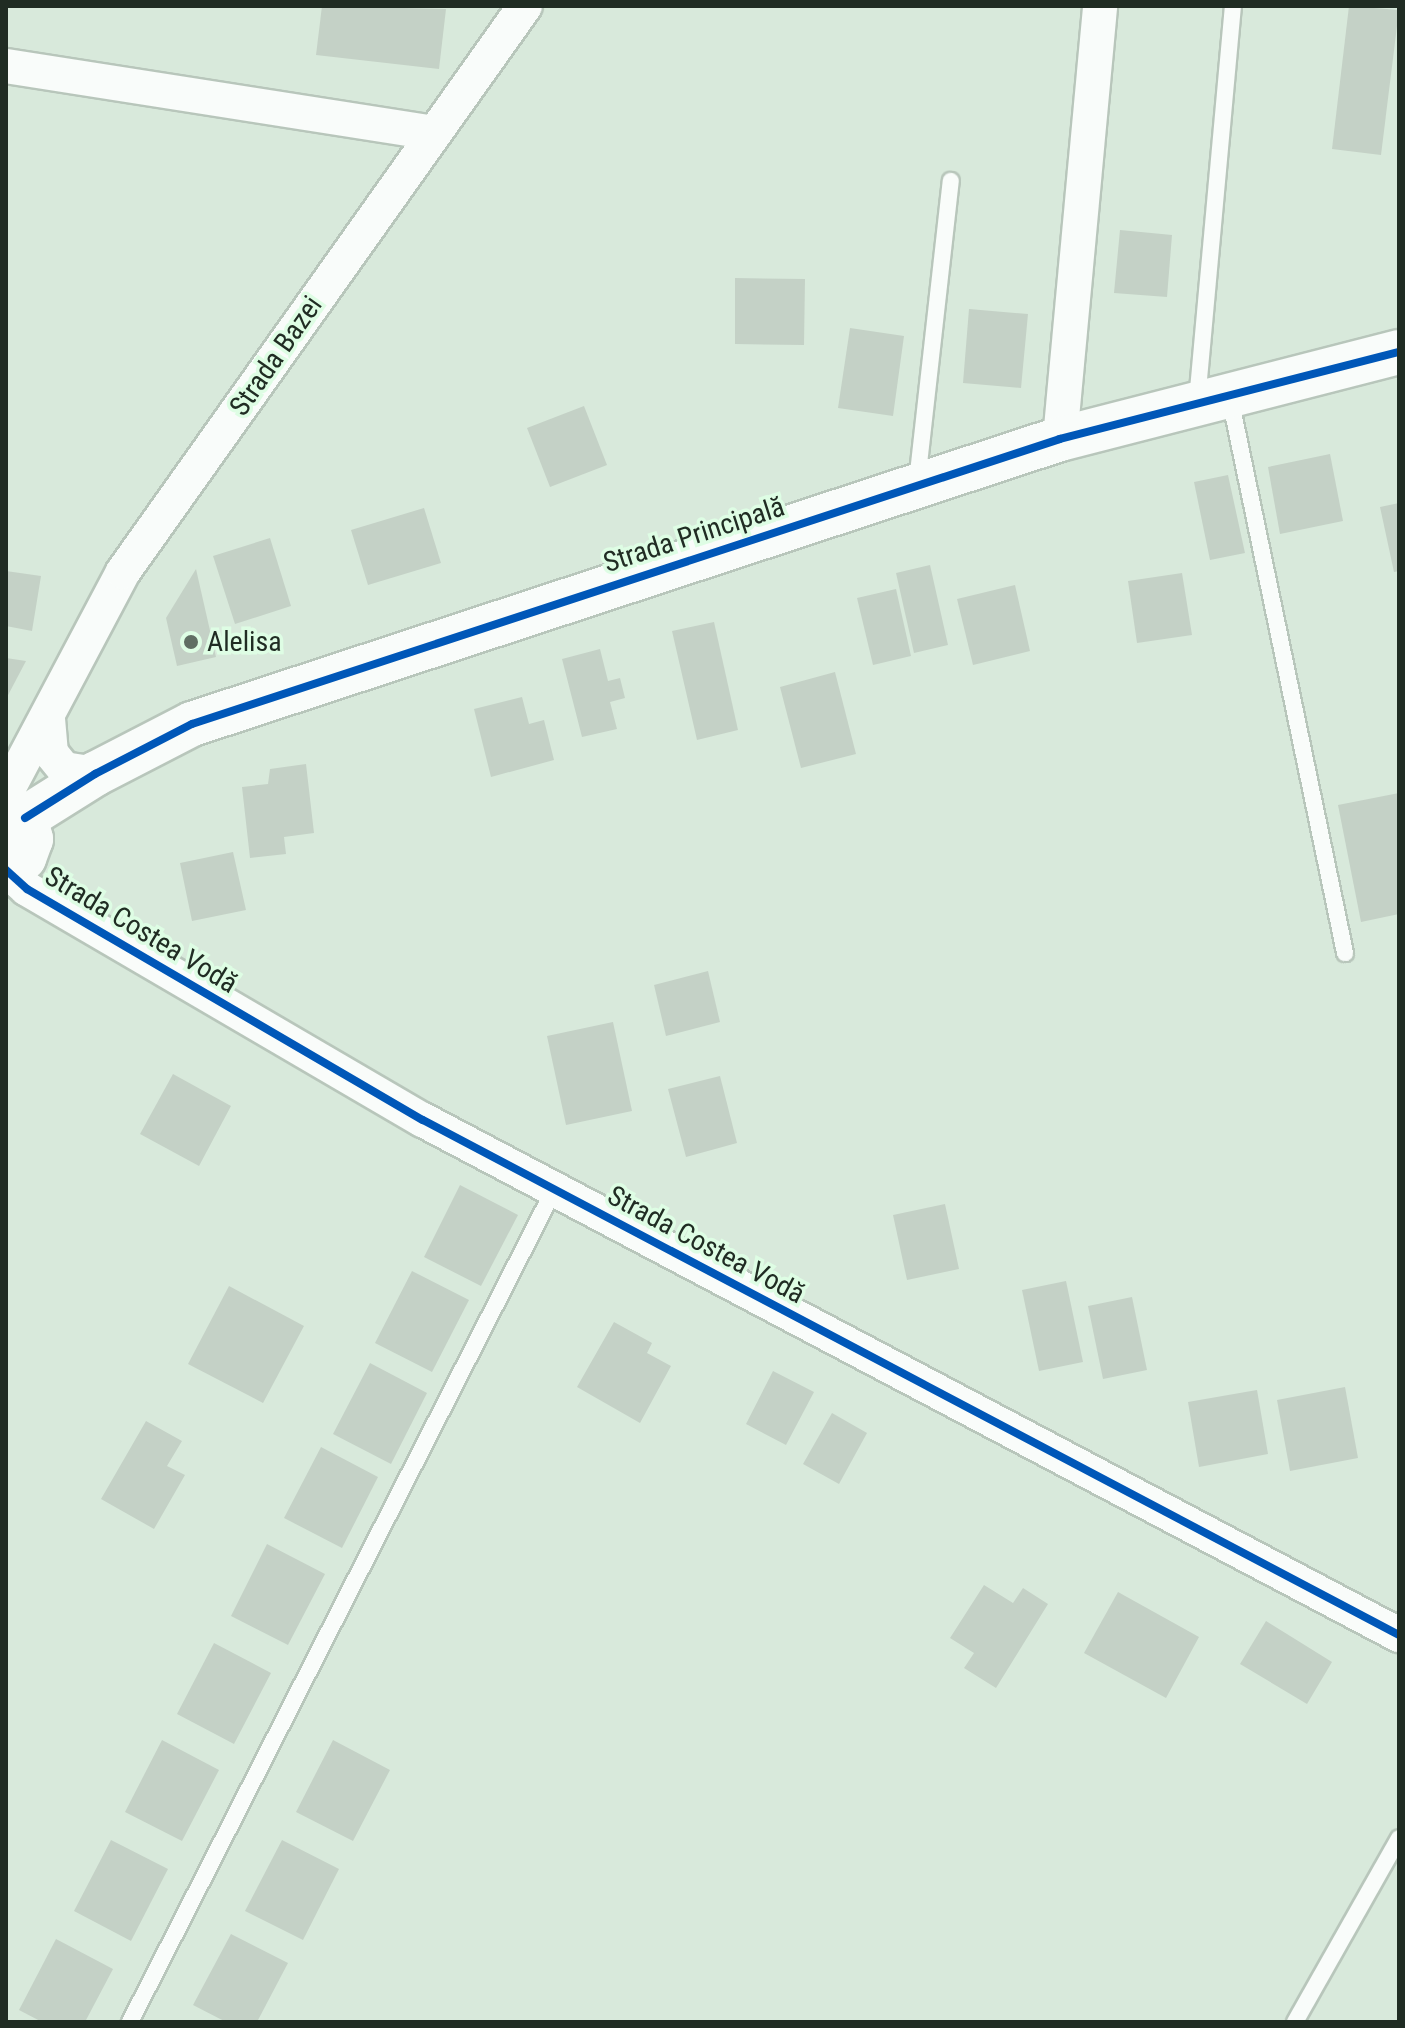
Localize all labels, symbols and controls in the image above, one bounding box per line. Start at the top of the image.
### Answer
street label: Strada Bazei [223,290,329,422]
street label: Strada Principală [599,490,789,580]
place label: Alelisa [207,625,282,659]
marker: Alelisa [182,633,200,651]
street label: Strada Costea Vodă [39,859,243,1001]
street label: Strada Costea Vodă [602,1179,810,1311]

